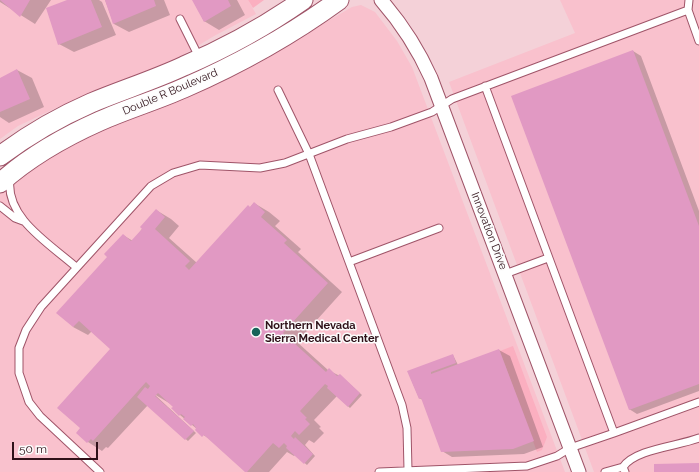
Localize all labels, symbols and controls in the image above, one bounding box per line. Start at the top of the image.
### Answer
street label: Double R Boulevard [121,66,219,118]
street label: Innovation Drive [468,191,510,271]
place label: Northern Nevada Sierra Medical Center [265,319,379,345]
marker: Northern Nevada Sierra Medical Center [250,326,262,338]
scale bar [14,434,100,460]
text: 50 m [19,442,47,456]

